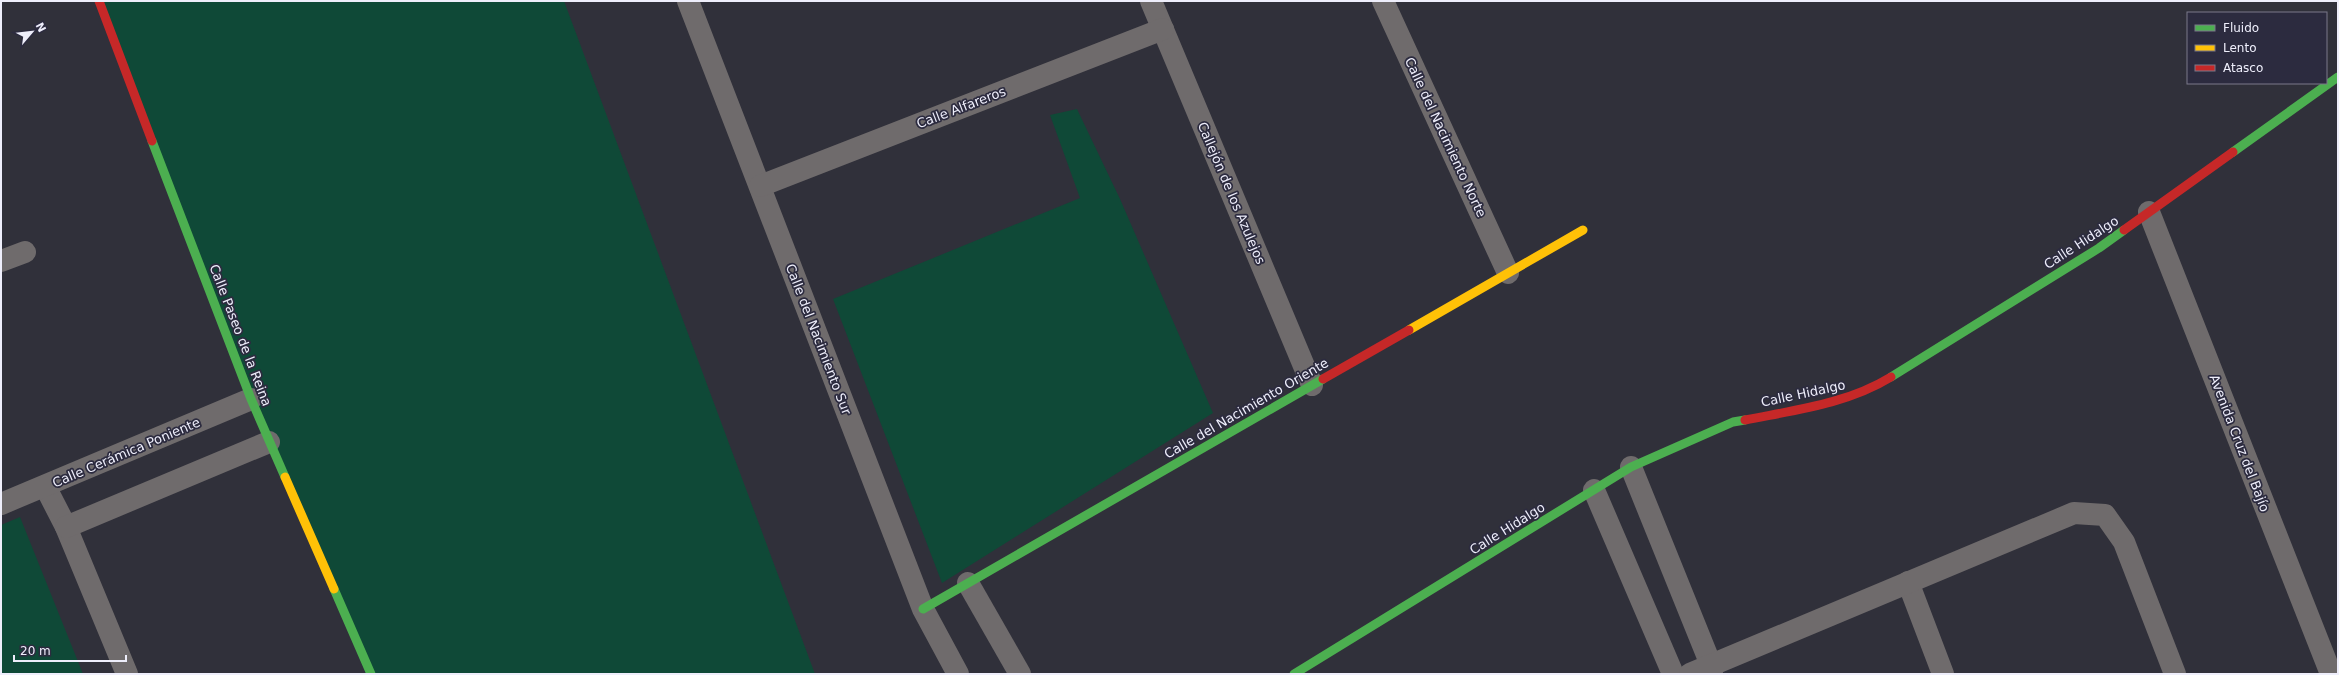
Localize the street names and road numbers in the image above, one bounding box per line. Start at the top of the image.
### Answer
street label: Calle del Nacimiento Norte [1402,55,1489,220]
street label: Calle Alfareros [914,83,1008,131]
street label: Callejón de los Azulejos [1195,120,1268,267]
street label: Calle Hidalgo [2041,213,2121,272]
street label: Calle Paseo de la Reina [207,262,275,408]
street label: Calle del Nacimiento Sur [783,262,855,417]
street label: Calle del Nacimiento Oriente [1161,355,1331,462]
street label: Avenida Cruz del Bajío [2206,372,2273,514]
street label: Calle Hidalgo [1760,377,1847,410]
street label: Calle Cerámica Poniente [50,415,202,490]
street label: Calle Hidalgo [1467,499,1548,558]

